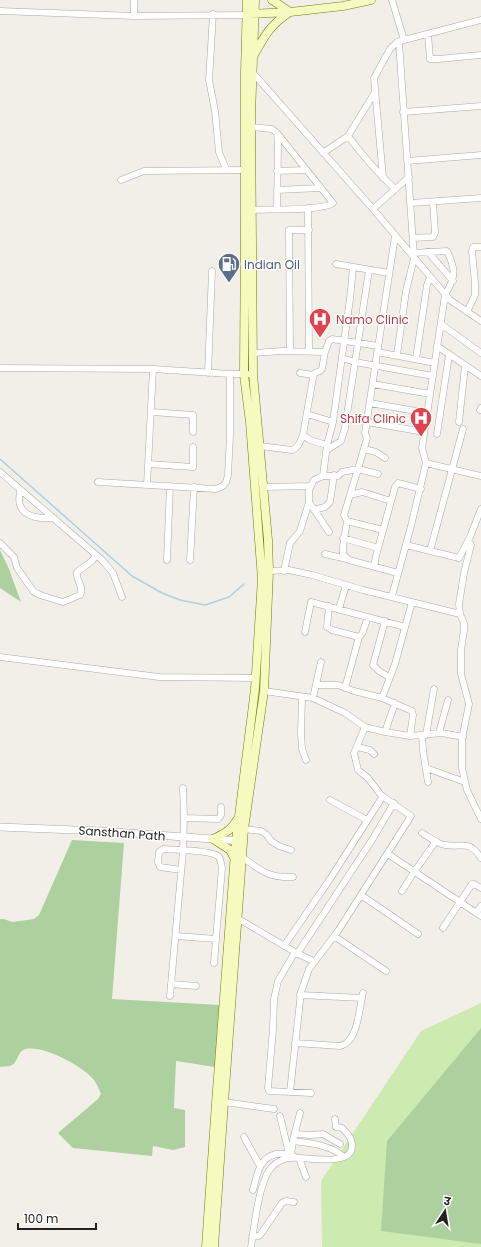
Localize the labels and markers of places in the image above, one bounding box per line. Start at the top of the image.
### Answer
fuel station icon: Indian Oil [216,251,242,284]
place label: Indian Oil [244,256,300,273]
hospital icon: Namo Clinic [307,306,333,339]
place label: Namo Clinic [336,311,409,328]
hospital icon: Shifa Clinic [408,405,434,438]
place label: Shifa Clinic [340,410,406,427]

